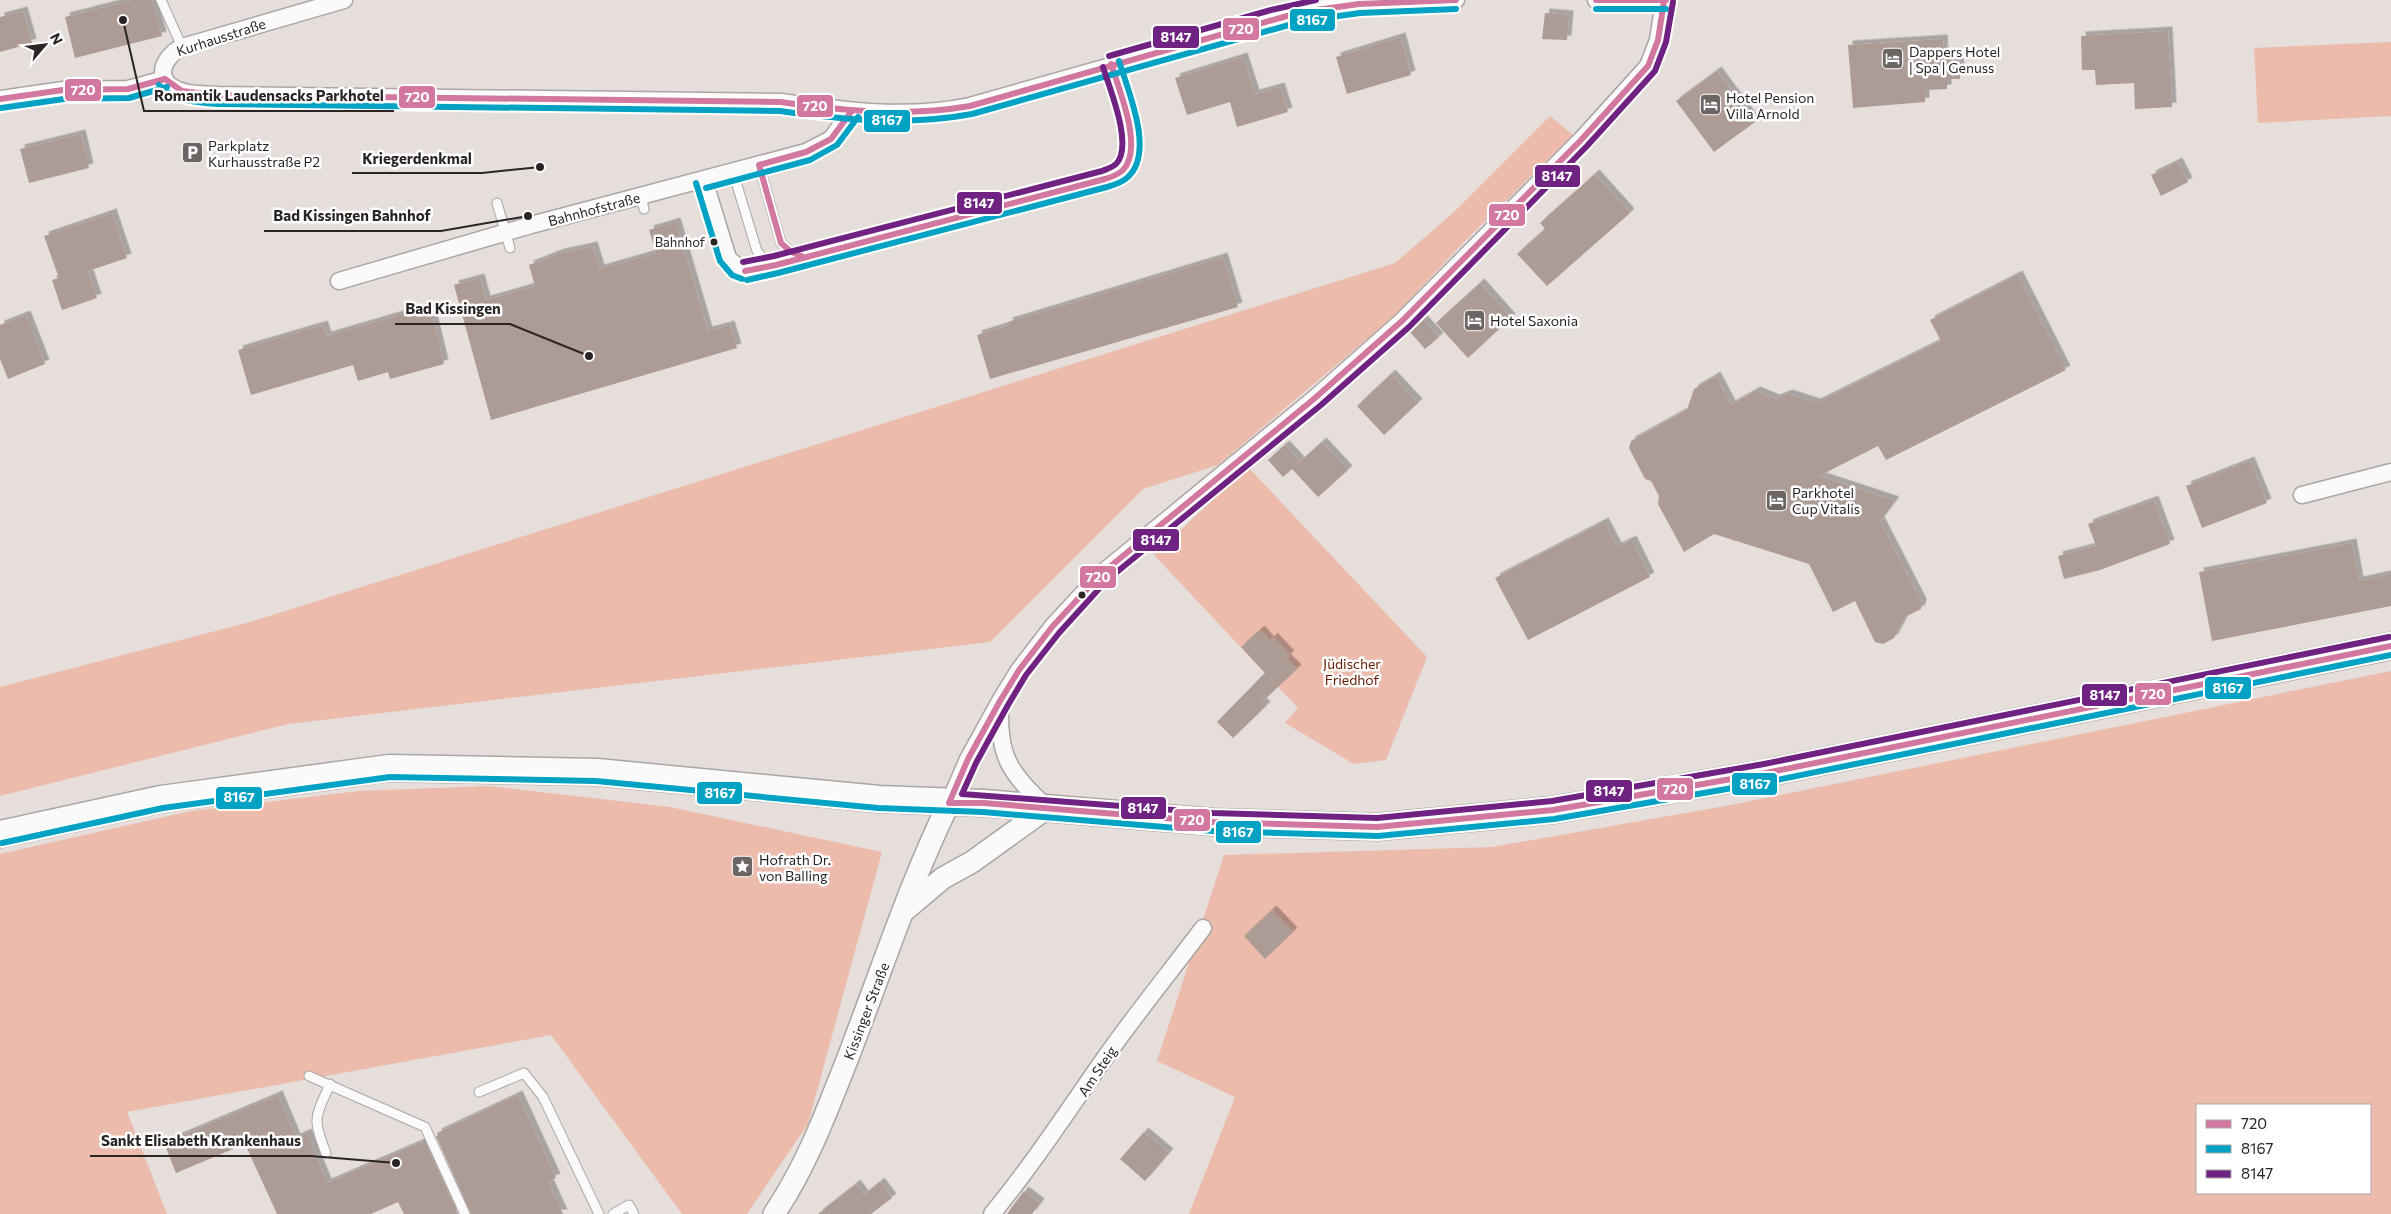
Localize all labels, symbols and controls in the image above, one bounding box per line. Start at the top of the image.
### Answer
line badge: 8167 [1289,8,1336,32]
text: 8167 [1296,11,1328,28]
street label: Kurhausstraße [174,15,268,59]
line badge: 720 [1222,17,1260,41]
north arrow [20,20,70,70]
text: 720 [1229,20,1253,37]
line badge: 8147 [1152,25,1200,49]
text: 8147 [1161,28,1192,45]
text: N [47,30,67,47]
place label: Dappers Hotel | Spa | Genuss [1909,43,2000,76]
hotel icon: Dappers Hotel | Spa | Genuss [1881,47,1905,71]
line badge: 720 [64,78,102,102]
text: 720 [71,81,95,98]
callout: Romantik Laudensacks Parkhotel [144,81,394,111]
line badge: 720 [398,85,436,109]
text: Romantik Laudensacks Parkhotel [154,86,384,104]
text: 720 [405,88,429,105]
place label: Hotel Pension Villa Arnold [1726,89,1814,122]
hotel icon: Hotel Pension Villa Arnold [1698,93,1722,117]
line badge: 720 [796,94,834,118]
text: 720 [803,97,827,114]
line badge: 8167 [863,109,911,133]
text: 8167 [871,111,903,128]
place label: Parkplatz Kurhausstraße P2 [208,137,320,170]
parking icon: Parkplatz Kurhausstraße P2 [180,141,204,165]
callout: Kriegerdenkmal [352,143,482,173]
text: Kriegerdenkmal [362,149,472,167]
line badge: 8147 [1534,164,1581,188]
text: 8147 [1542,167,1573,184]
street label: Bahnhofstraße [546,189,642,229]
line badge: 8147 [956,191,1003,215]
text: 8147 [964,194,995,211]
callout: Bad Kissingen Bahnhof [264,201,441,231]
line badge: 720 [1488,203,1526,227]
text: Bad Kissingen Bahnhof [273,206,432,224]
text: 720 [1495,206,1519,223]
place label: Bahnhof [655,234,706,250]
marker: Bahnhof [709,237,719,247]
callout: Bad Kissingen [395,294,510,324]
text: Bad Kissingen [405,299,501,317]
hotel icon: Hotel Saxonia [1462,308,1486,332]
place label: Hotel Saxonia [1490,312,1578,329]
place label: Parkhotel Cup Vitalis [1792,484,1860,517]
hotel icon: Parkhotel Cup Vitalis [1764,488,1788,512]
line badge: 8147 [1132,528,1180,552]
text: 8147 [1141,531,1172,548]
line badge: 720 [1079,565,1117,589]
text: 720 [1086,568,1110,585]
unlabelled marker [1077,590,1087,600]
park label: Jüdischer Friedhof [1323,655,1381,688]
line badge: 8167 [2204,676,2252,700]
text: 8167 [2212,679,2244,696]
line badge: 720 [2134,682,2172,706]
line badge: 8147 [2081,683,2128,707]
text: 720 [2141,685,2165,702]
text: 8147 [2090,686,2121,703]
line badge: 8167 [1731,772,1778,796]
text: 8167 [1739,775,1771,792]
line badge: 720 [1656,777,1694,801]
line badge: 8147 [1585,779,1633,803]
text: 720 [1663,780,1687,797]
line badge: 8167 [696,781,743,805]
text: 8147 [1594,782,1625,799]
text: 8167 [704,784,736,801]
line badge: 8167 [215,786,263,810]
text: 8167 [223,788,255,805]
line badge: 8147 [1120,796,1167,820]
text: 8147 [1128,799,1159,816]
line badge: 720 [1173,808,1211,832]
text: 720 [1180,811,1204,828]
line badge: 8167 [1215,820,1262,844]
text: 8167 [1222,823,1254,840]
place label: Hofrath Dr. von Balling [759,851,831,884]
place icon: Hofrath Dr. von Balling [731,855,755,879]
street label: Kissinger Straße [840,960,892,1062]
street label: Am Steig [1074,1042,1120,1099]
legend [2196,1104,2371,1194]
text: 720 [2241,1114,2267,1132]
callout: Sankt Elisabeth Krankenhaus [90,1126,311,1156]
text: Sankt Elisabeth Krankenhaus [101,1131,301,1149]
text: 8167 [2241,1139,2274,1157]
text: 8147 [2241,1164,2273,1182]

